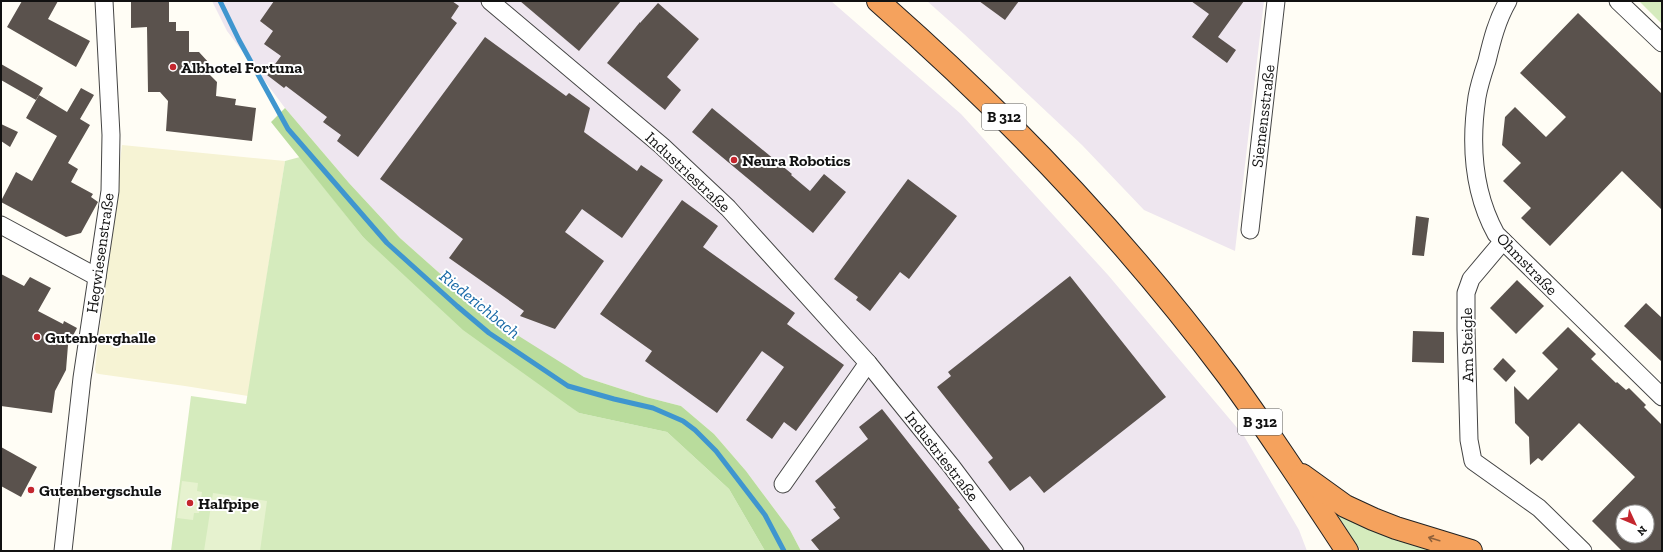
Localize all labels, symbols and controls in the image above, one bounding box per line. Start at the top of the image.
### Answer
place label: Albhotel Fortuna [181,58,302,77]
marker: Albhotel Fortuna [168,62,178,72]
street label: Siemensstraße [1247,64,1279,168]
road number: B 312 [982,104,1026,130]
street label: Industriestraße [642,128,734,216]
place label: Neura Robotics [742,151,851,170]
marker: Neura Robotics [729,155,739,165]
street label: Hegwiesenstraße [82,192,118,314]
street label: Ohmstraße [1493,229,1561,299]
water label: Riederichbach [436,266,524,343]
street label: Am Steigle [1457,307,1477,383]
place label: Gutenberghalle [45,328,156,347]
marker: Gutenberghalle [32,332,42,342]
street label: Industriestraße [901,407,983,505]
road number: B 312 [1238,409,1282,435]
place label: Gutenbergschule [39,481,162,500]
marker: Gutenbergschule [26,485,36,495]
place label: Halfpipe [198,494,259,513]
marker: Halfpipe [185,498,195,508]
north arrow [1615,504,1655,544]
text: N [1634,523,1649,539]
one-way arrow [1428,535,1441,542]

